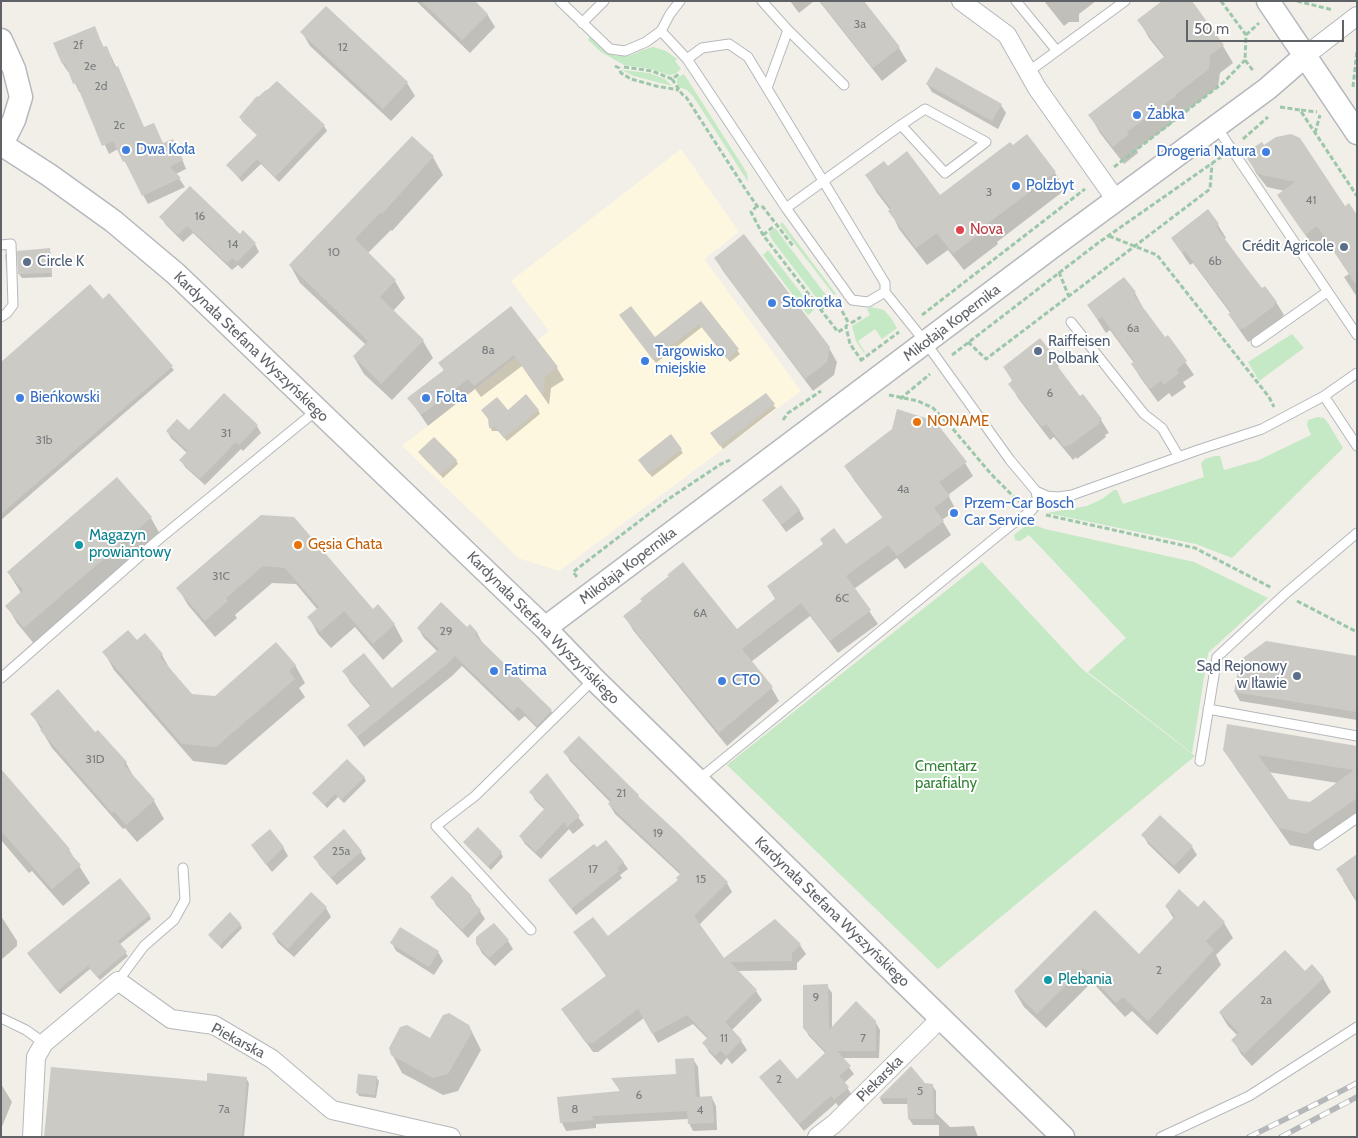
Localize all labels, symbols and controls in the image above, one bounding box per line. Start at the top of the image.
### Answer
scale bar [1188,10,1346,42]
house number: 3a [854,17,866,31]
text: 50 m [1194,20,1229,38]
house number: 2f [73,38,83,52]
house number: 12 [338,40,348,54]
house number: 2e [84,59,96,73]
house number: 2d [95,79,107,93]
place label: Żabka [1147,106,1185,124]
marker: Żabka [1131,109,1143,121]
house number: 2c [113,118,125,132]
place label: Dwa Koła [136,141,195,159]
place label: Drogeria Natura [1157,143,1256,161]
marker: Dwa Koła [120,144,132,156]
marker: Drogeria Natura [1260,146,1272,158]
place label: Polzbyt [1026,177,1074,195]
marker: Polzbyt [1010,180,1022,192]
house number: 3 [986,185,992,199]
house number: 41 [1306,193,1316,207]
house number: 16 [195,209,205,223]
place label: Nova [970,221,1003,239]
marker: Nova [954,224,966,236]
house number: 14 [228,237,238,251]
place label: Crédit Agricole [1242,238,1334,256]
marker: Crédit Agricole [1338,241,1350,253]
house number: 10 [328,245,340,259]
place label: Circle K [37,253,84,271]
house number: 6b [1208,254,1222,268]
marker: Circle K [21,256,33,268]
street label: Kardynała Stefana Wyszyńskiego [170,268,332,426]
street label: Mikołaja Kopernika [900,281,1004,365]
place label: Stokrotka [782,294,842,312]
marker: Stokrotka [766,297,778,309]
house number: 6a [1127,321,1139,335]
place label: Raiffeisen Polbank [1048,333,1110,368]
house number: 8a [481,343,495,357]
place label: Targowisko miejskie [655,343,724,378]
marker: Raiffeisen Polbank [1032,345,1044,357]
marker: Targowisko miejskie [639,355,651,367]
house number: 6 [1047,386,1053,400]
place label: Bieńkowski [30,389,100,407]
place label: Folta [436,389,467,407]
marker: Bieńkowski [14,392,26,404]
marker: Folta [420,392,432,404]
place label: NONAME [927,413,989,431]
marker: NONAME [911,416,923,428]
house number: 31 [221,426,231,440]
house number: 31b [35,433,53,447]
house number: 4a [897,482,909,496]
place label: Przem-Car Bosch Car Service [964,495,1074,530]
marker: Przem-Car Bosch Car Service [948,507,960,519]
street label: Mikołaja Kopernika [576,524,680,608]
place label: Magazyn prowiantowy [89,527,171,562]
place label: Gęsia Chata [308,536,382,554]
marker: Magazyn prowiantowy [73,539,85,551]
marker: Gęsia Chata [292,539,304,551]
street label: Kardynała Stefana Wyszyńskiego [463,548,623,708]
house number: 31C [212,569,230,583]
house number: 6C [835,591,849,605]
house number: 6A [693,606,707,620]
house number: 29 [439,624,453,638]
place label: Sąd Rejonowy w Iławie [1196,658,1287,693]
place label: Fatima [504,662,547,680]
marker: Fatima [488,665,500,677]
marker: Sąd Rejonowy w Iławie [1291,670,1303,682]
place label: CTO [732,672,760,690]
marker: CTO [716,675,728,687]
house number: 31D [85,752,105,766]
park label: Cmentarz parafialny [915,758,977,793]
house number: 21 [616,786,626,800]
house number: 19 [653,826,663,840]
street label: Kardynała Stefana Wyszyńskiego [751,833,913,991]
house number: 25a [332,844,350,858]
house number: 17 [588,862,598,876]
house number: 15 [696,872,706,886]
house number: 2 [1156,963,1162,977]
place label: Plebania [1058,971,1112,989]
marker: Plebania [1042,974,1054,986]
house number: 9 [813,990,819,1004]
house number: 2a [1260,993,1272,1007]
street label: Piekarska [208,1019,268,1063]
house number: 11 [720,1031,728,1045]
house number: 7 [860,1031,866,1045]
street label: Piekarska [853,1052,907,1106]
house number: 2 [776,1072,782,1086]
house number: 5 [917,1084,923,1098]
house number: 6 [636,1088,642,1102]
house number: 7a [218,1102,230,1116]
house number: 8 [571,1102,579,1116]
house number: 4 [697,1103,703,1117]

